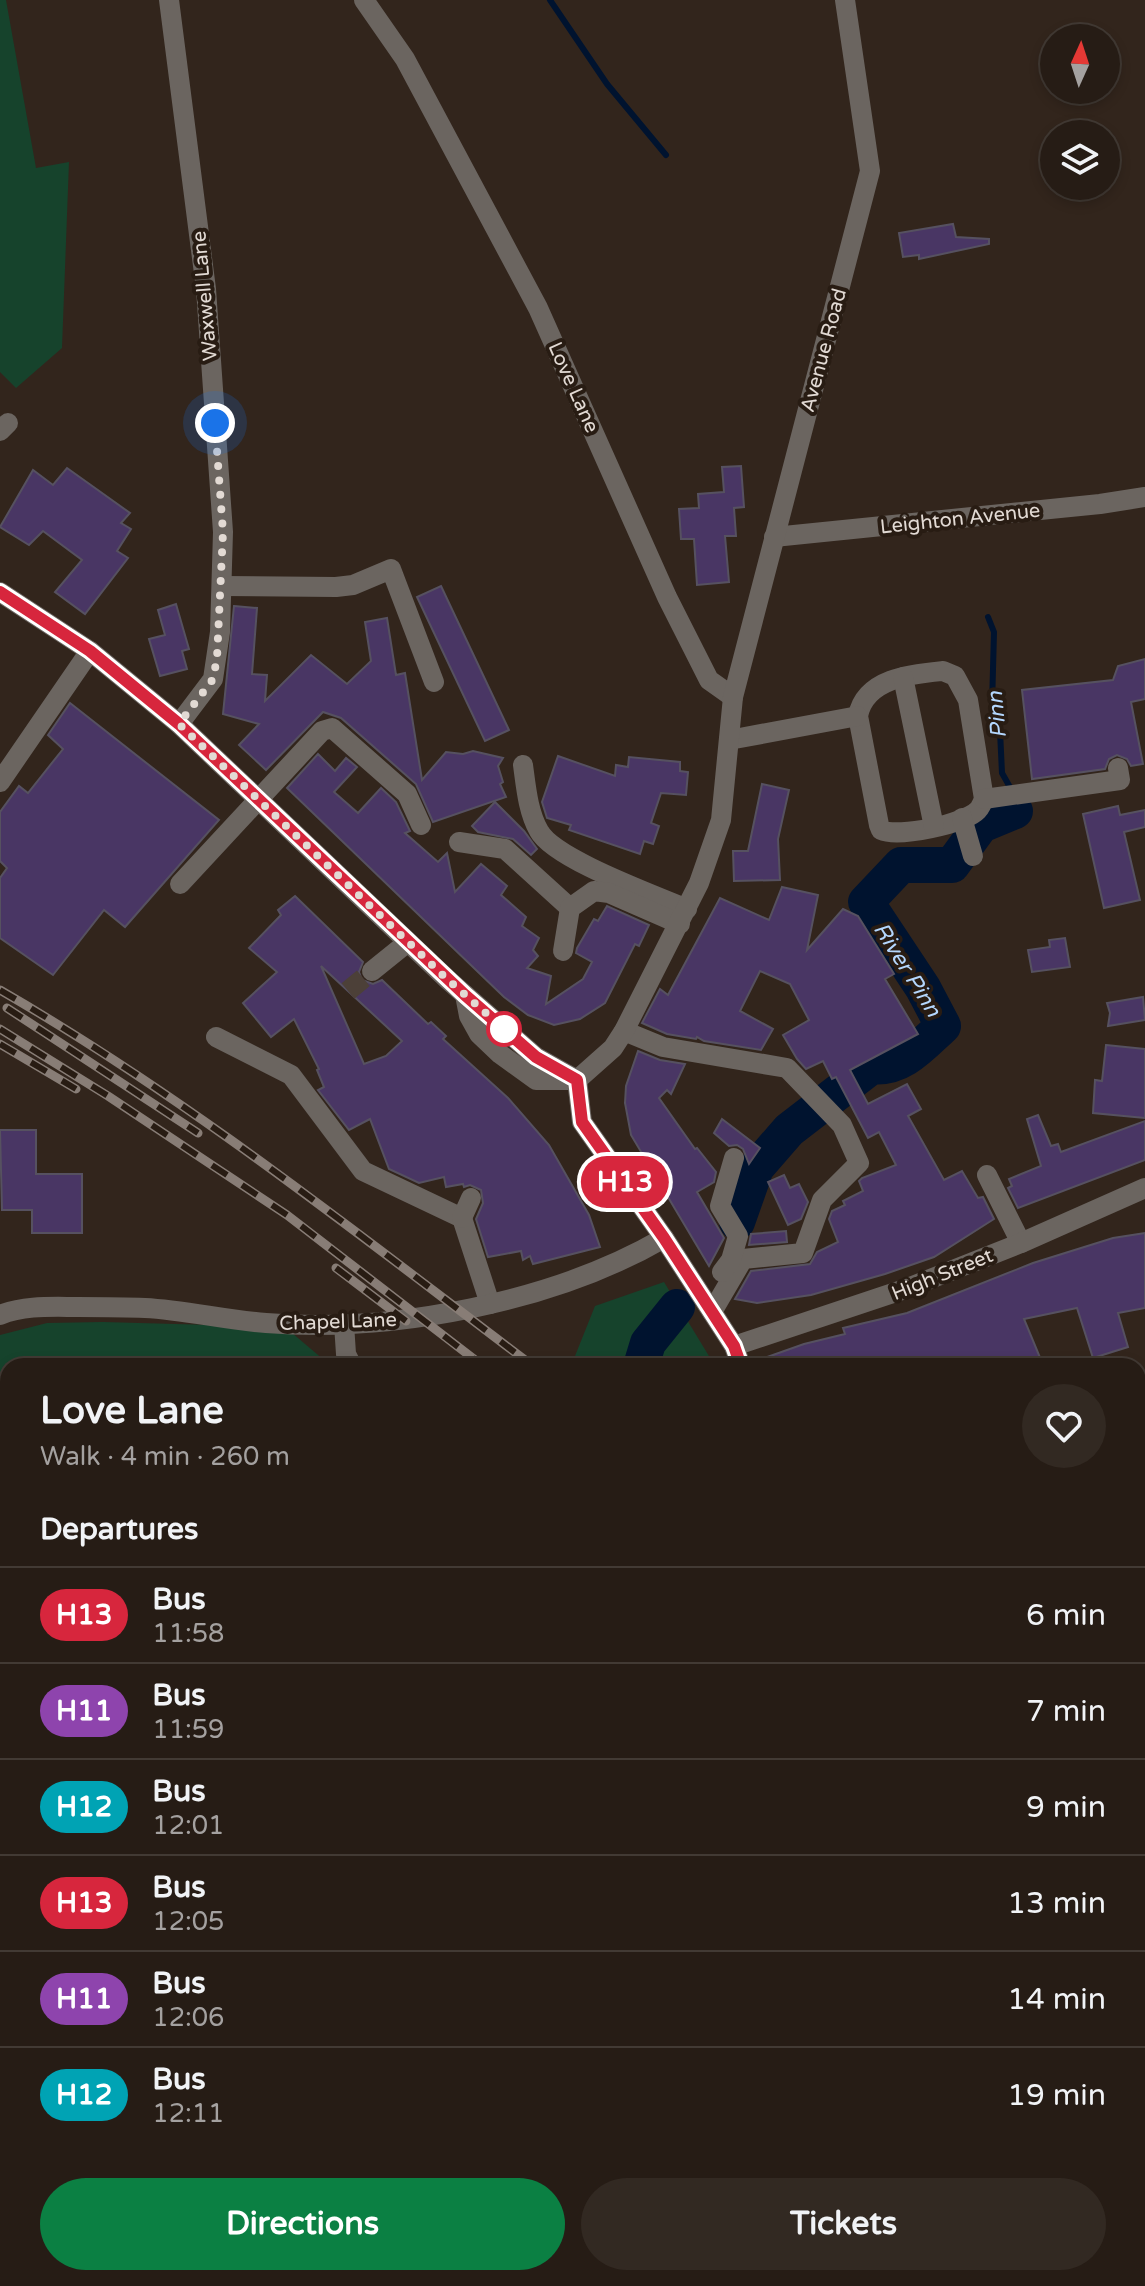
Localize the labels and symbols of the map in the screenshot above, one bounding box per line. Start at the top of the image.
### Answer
north arrow [1040,24,1120,104]
street label: Waxwell Lane [187,230,223,362]
street label: Avenue Road [796,286,852,415]
street label: Love Lane [542,338,604,436]
your location [195,403,235,443]
street label: Leighton Avenue [879,499,1041,539]
water label: Pinn [982,690,1012,739]
water label: River Pinn [868,918,947,1022]
unlabelled marker [487,1012,521,1046]
line badge: H13 [579,1156,671,1208]
street label: High Street [888,1244,997,1306]
street label: Chapel Lane [279,1308,397,1336]

